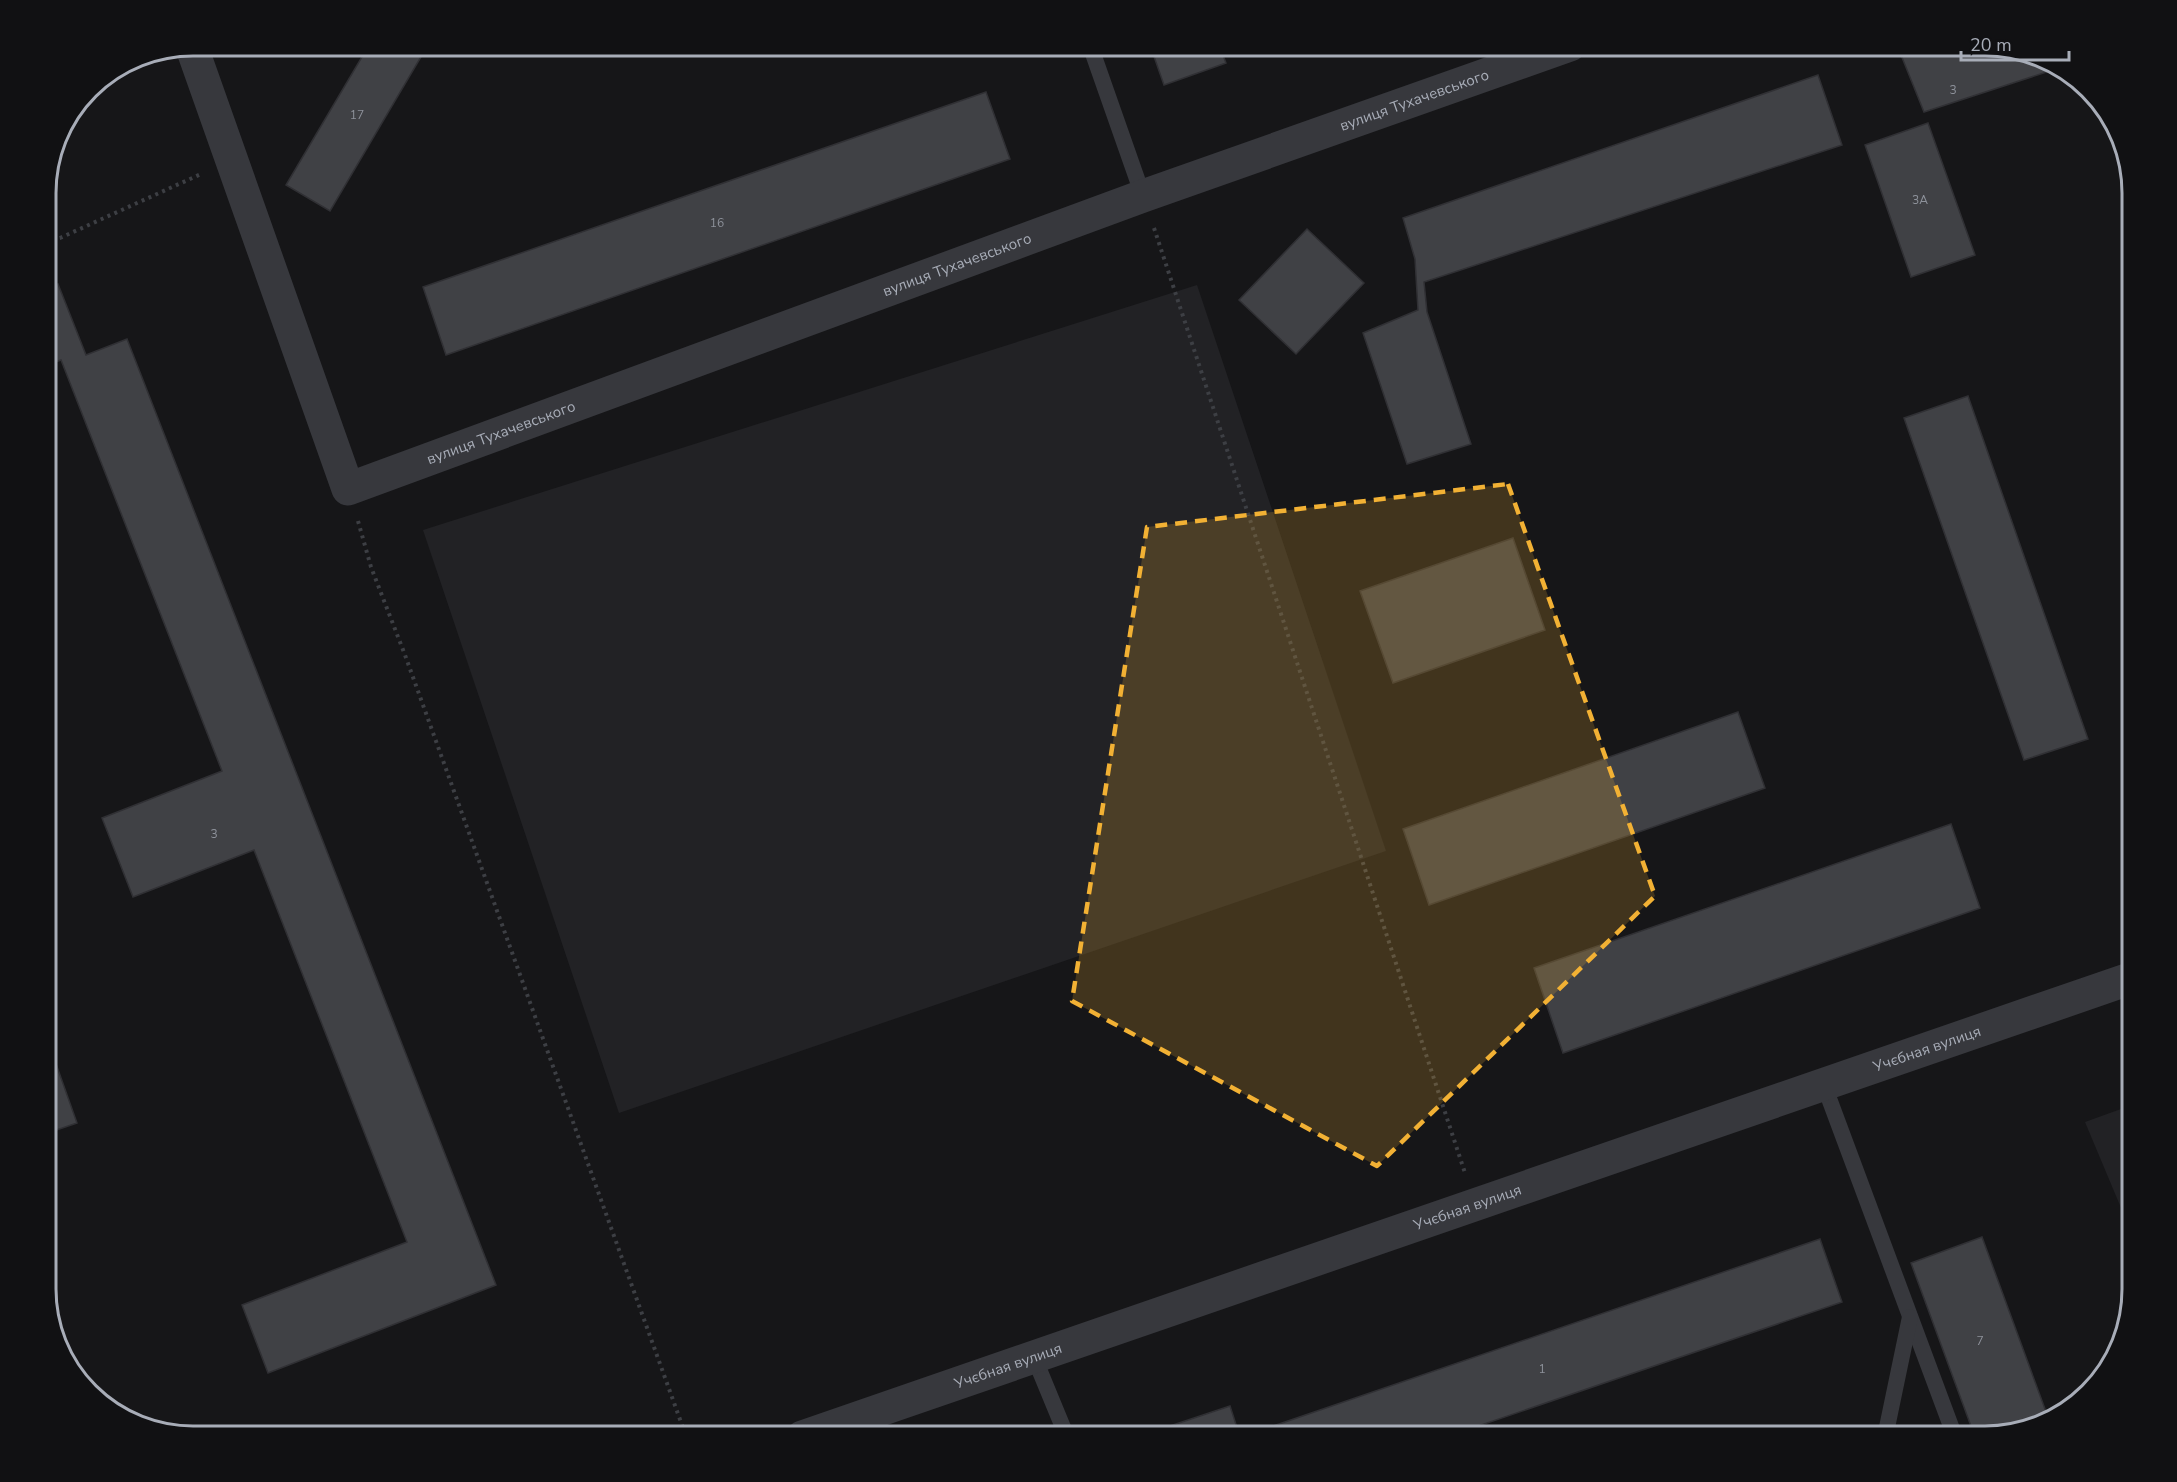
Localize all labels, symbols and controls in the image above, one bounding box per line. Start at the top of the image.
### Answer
scale bar [1961,24,2069,62]
text: 20 m [1970,33,2012,57]
street label: вулиця Тухачевського [1337,64,1492,136]
house number: 3 [1949,82,1957,98]
house number: 17 [350,107,364,123]
house number: 3А [1912,192,1928,208]
house number: 16 [710,215,724,231]
street label: вулиця Тухачевського [880,228,1034,301]
street label: вулиця Тухачевського [424,396,578,469]
house number: 3 [210,826,218,842]
street label: Учєбная вулиця [1869,1021,1983,1077]
street label: Учєбная вулиця [1410,1179,1524,1236]
house number: 7 [1976,1333,1984,1349]
street label: Учєбная вулиця [951,1338,1065,1394]
house number: 1 [1538,1361,1546,1377]

